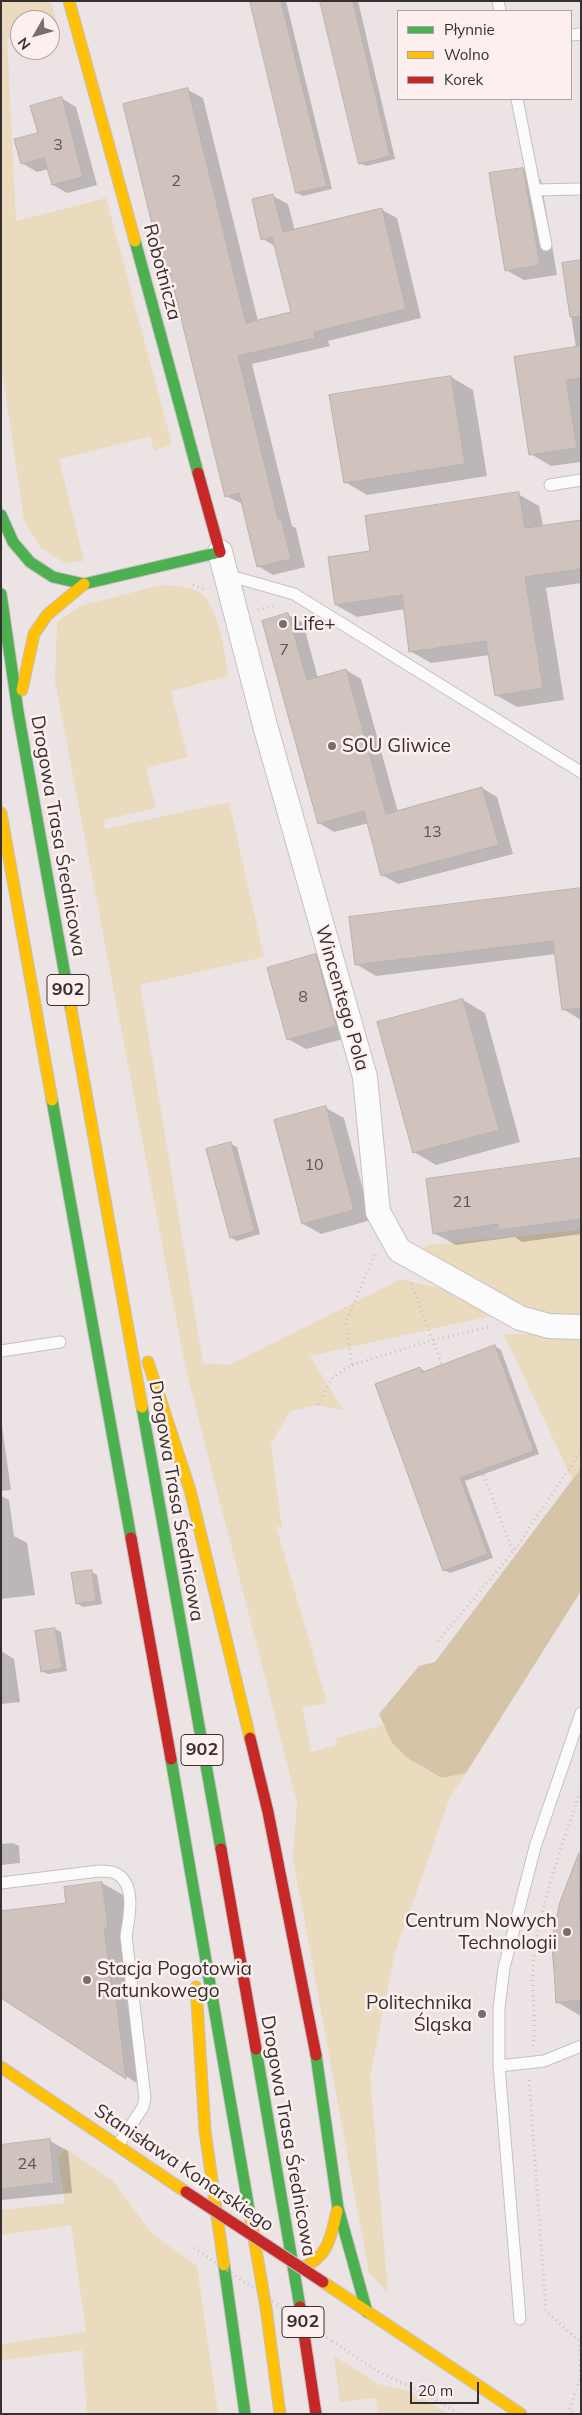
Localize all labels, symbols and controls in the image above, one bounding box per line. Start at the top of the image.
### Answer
north arrow [10,10,60,60]
legend [397,10,572,100]
text: Płynnie [444,20,495,39]
text: N [14,34,34,53]
text: Wolno [444,45,489,64]
text: Korek [444,70,483,89]
house number: 3 [53,135,63,155]
house number: 2 [171,171,181,191]
street label: Robotnicza [138,221,186,323]
place label: Life+ [293,613,336,635]
marker: Life+ [277,618,289,630]
house number: 7 [279,640,289,660]
street label: Drogowa Trasa Średnicowa [26,714,90,958]
place label: SOU Gliwice [342,735,451,757]
marker: SOU Gliwice [326,740,338,752]
house number: 13 [422,822,442,842]
street label: Wincentego Pola [310,923,374,1073]
road number: 902 [47,974,89,1006]
house number: 8 [298,987,308,1007]
house number: 10 [304,1155,324,1175]
house number: 21 [452,1192,472,1212]
street label: Drogowa Trasa Średnicowa [144,1379,208,1623]
road number: 902 [181,1734,223,1766]
place label: Centrum Nowych Technologii [405,1910,557,1954]
marker: Centrum Nowych Technologii [561,1926,573,1938]
place label: Stacja Pogotowia Ratunkowego [97,1958,252,2002]
marker: Stacja Pogotowia Ratunkowego [81,1974,93,1986]
place label: Politechnika Śląska [366,1992,472,2036]
marker: Politechnika Śląska [476,2008,488,2020]
street label: Drogowa Trasa Średnicowa [256,2014,320,2258]
street label: Stanisława Konarskiego [90,2099,278,2237]
house number: 24 [17,2154,37,2174]
road number: 902 [282,2306,324,2338]
scale bar [412,2372,481,2404]
text: 20 m [418,2381,453,2400]

